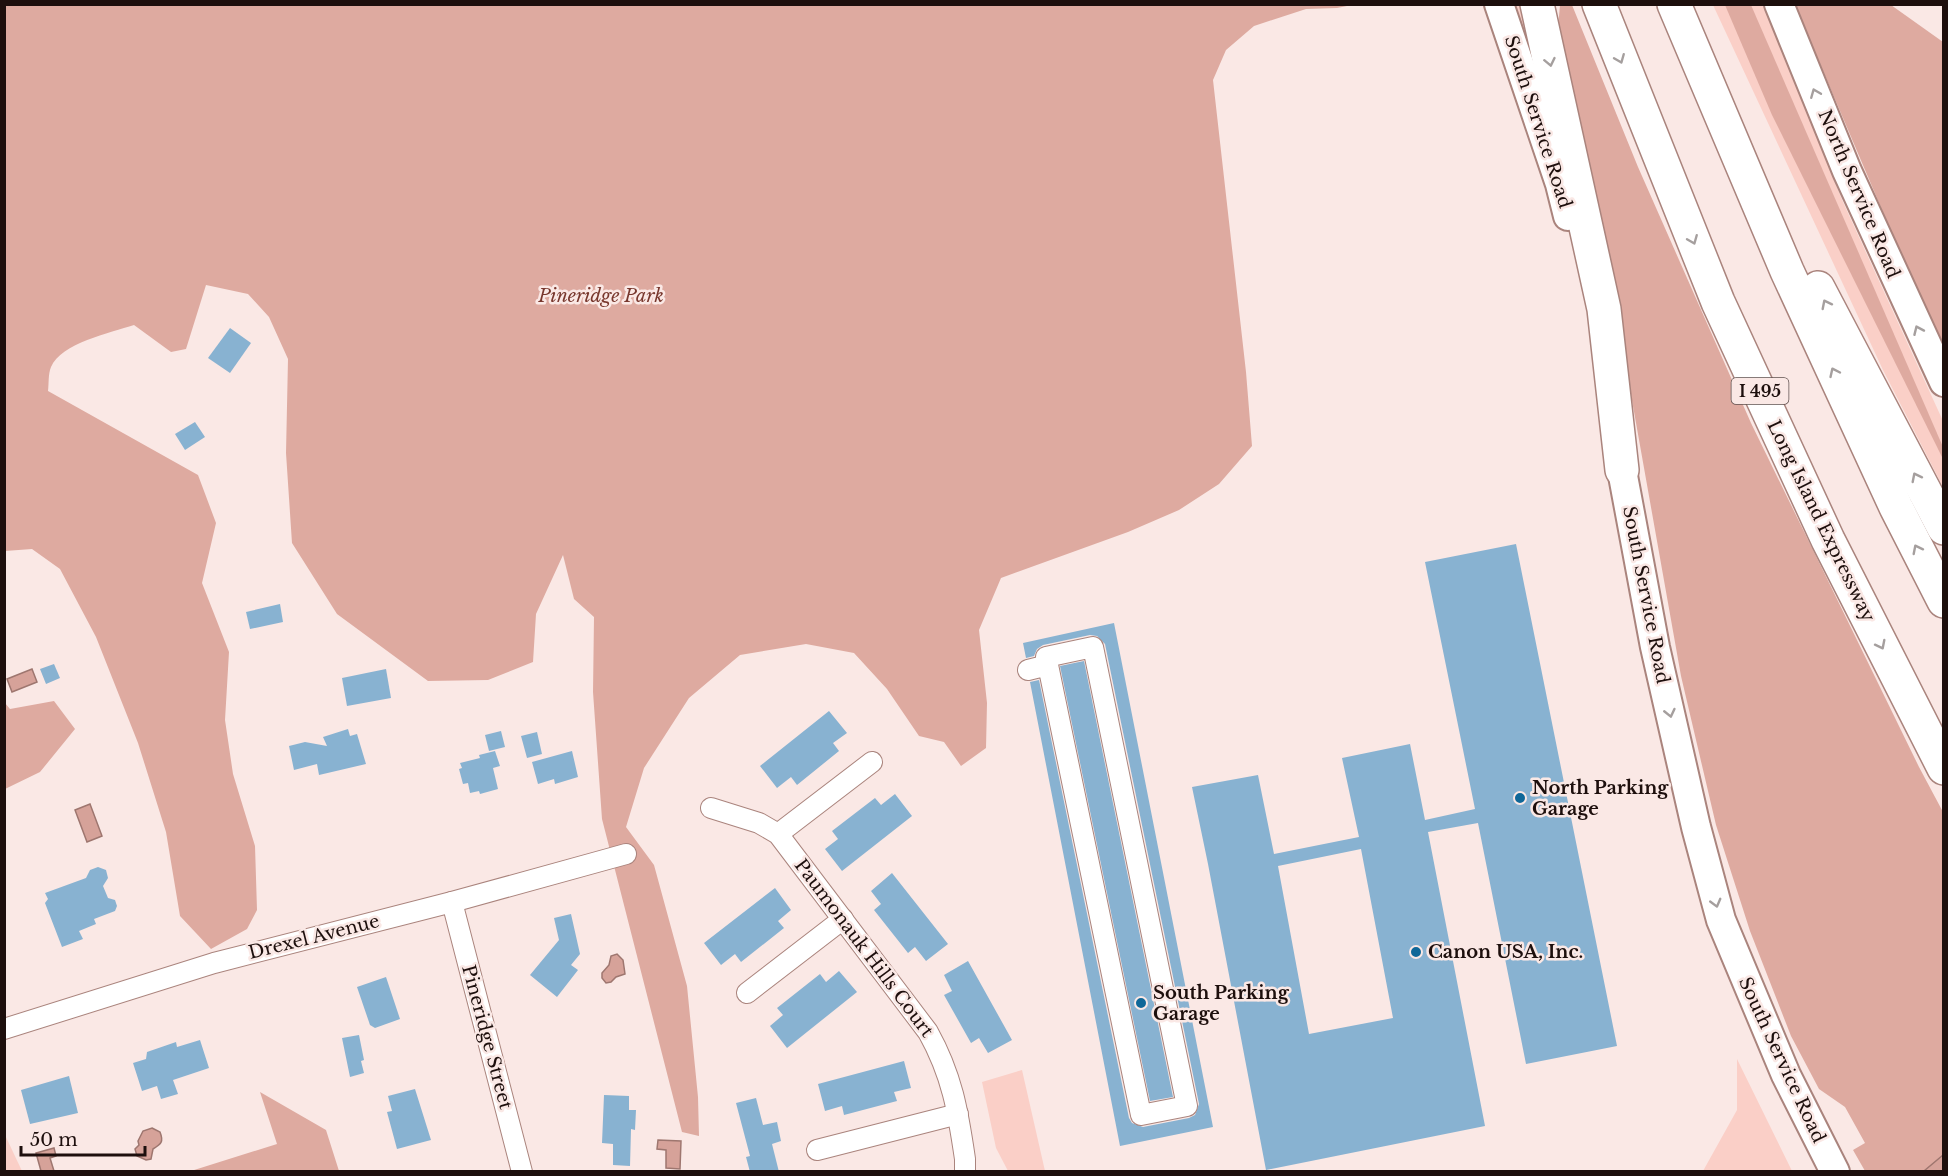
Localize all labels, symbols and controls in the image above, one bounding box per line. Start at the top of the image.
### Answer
street label: South Service Road [1500,33,1576,211]
one-way arrow [1613,53,1625,64]
one-way arrow [1543,56,1556,66]
one-way arrow [1810,88,1822,99]
street label: North Service Road [1814,106,1904,282]
one-way arrow [1686,234,1698,245]
park label: Pineridge Park [537,285,664,307]
one-way arrow [1822,299,1833,310]
one-way arrow [1914,325,1926,336]
one-way arrow [1829,368,1841,379]
road number: I 495 [1732,378,1788,404]
street label: Long Island Expressway [1763,417,1880,626]
one-way arrow [1912,472,1923,483]
street label: South Service Road [1618,504,1674,686]
one-way arrow [1913,544,1924,555]
one-way arrow [1874,639,1886,650]
one-way arrow [1663,708,1676,718]
place label: North Parking Garage [1532,777,1669,820]
marker: North Parking Garage [1513,791,1527,805]
street label: Paumonauk Hills Court [790,855,938,1042]
one-way arrow [1709,897,1722,907]
street label: Drexel Avenue [246,910,382,964]
place label: Canon USA, Inc. [1428,941,1583,963]
marker: Canon USA, Inc. [1409,945,1423,959]
street label: Pineridge Street [457,962,517,1112]
street label: South Service Road [1734,974,1830,1146]
place label: South Parking Garage [1153,982,1290,1025]
marker: South Parking Garage [1134,996,1148,1010]
scale bar [21,1119,146,1157]
text: 50 m [30,1129,78,1151]

